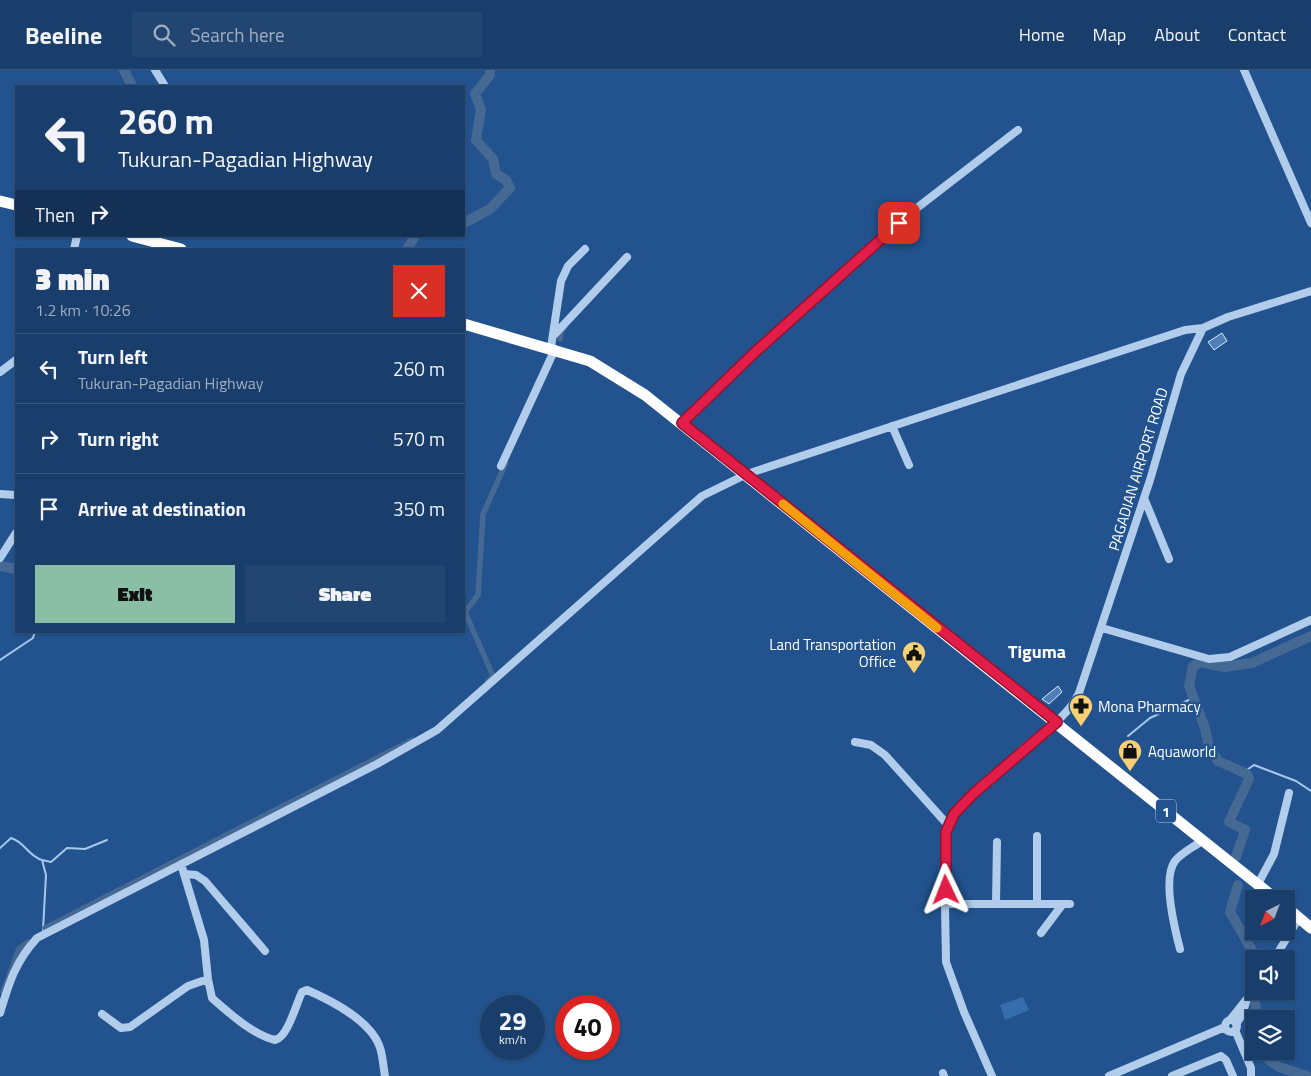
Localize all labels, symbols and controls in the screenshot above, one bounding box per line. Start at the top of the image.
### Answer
search box [132,12,482,57]
text: Beeline [25,17,102,53]
text: Search here [190,20,285,49]
icon: search [150,21,178,49]
text: Home [1019,21,1065,48]
text: Map [1093,21,1126,48]
text: About [1154,21,1200,48]
text: Contact [1228,21,1286,48]
text: 260 m [118,94,214,148]
icon: left [35,105,100,170]
text: Tukuran-Pagadian Highway [118,142,373,176]
text: Then [35,200,75,229]
icon: right [85,200,113,228]
pin [878,202,920,244]
icon: arrive [885,209,913,237]
text: 3 min [35,256,110,302]
button: close [393,265,445,317]
text: 1.2 km · 10:26 [35,298,131,322]
text: Turn left [78,342,148,371]
text: 260 m [393,354,445,383]
icon: left [35,355,63,383]
text: Tukuran-Pagadian Highway [78,371,263,395]
street label: PAGADIAN AIRPORT ROAD [1102,385,1174,553]
text: Turn right [78,424,159,453]
text: 570 m [393,424,445,453]
icon: right [35,425,63,453]
text: Arrive at destination [78,494,246,523]
text: 350 m [393,494,445,523]
icon: arrive [35,495,63,523]
button: Exit [35,565,235,623]
button: Share [245,565,445,623]
place label: Land Transportation Office [769,633,896,673]
district label: Tiguma [1008,638,1066,665]
public building icon: Land Transportation Office [901,640,927,674]
pharmacy icon: Mona Pharmacy [1068,693,1094,727]
place label: Mona Pharmacy [1098,695,1201,718]
shop icon: Aquaworld [1117,738,1143,772]
place label: Aquaworld [1148,740,1216,763]
road number: 1 [1156,799,1176,822]
position arrow [919,863,971,915]
north arrow [1245,890,1295,940]
map controls [1245,890,1295,1060]
button: sound [1245,950,1295,1000]
speed limit sign: 40 [555,995,620,1060]
text: 29 [498,1002,527,1040]
button: layers [1245,1010,1295,1060]
text: km/h [499,1030,526,1049]

